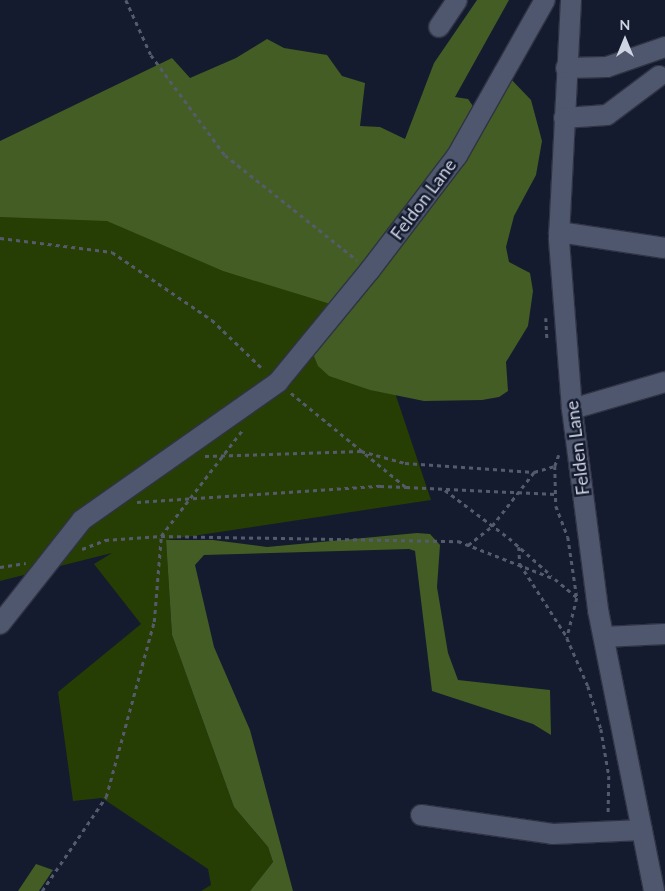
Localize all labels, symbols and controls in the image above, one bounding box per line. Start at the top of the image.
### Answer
north arrow [600,15,650,65]
text: N [620,16,630,33]
street label: Feldon Lane [386,154,460,244]
street label: Felden Lane [560,399,594,497]

